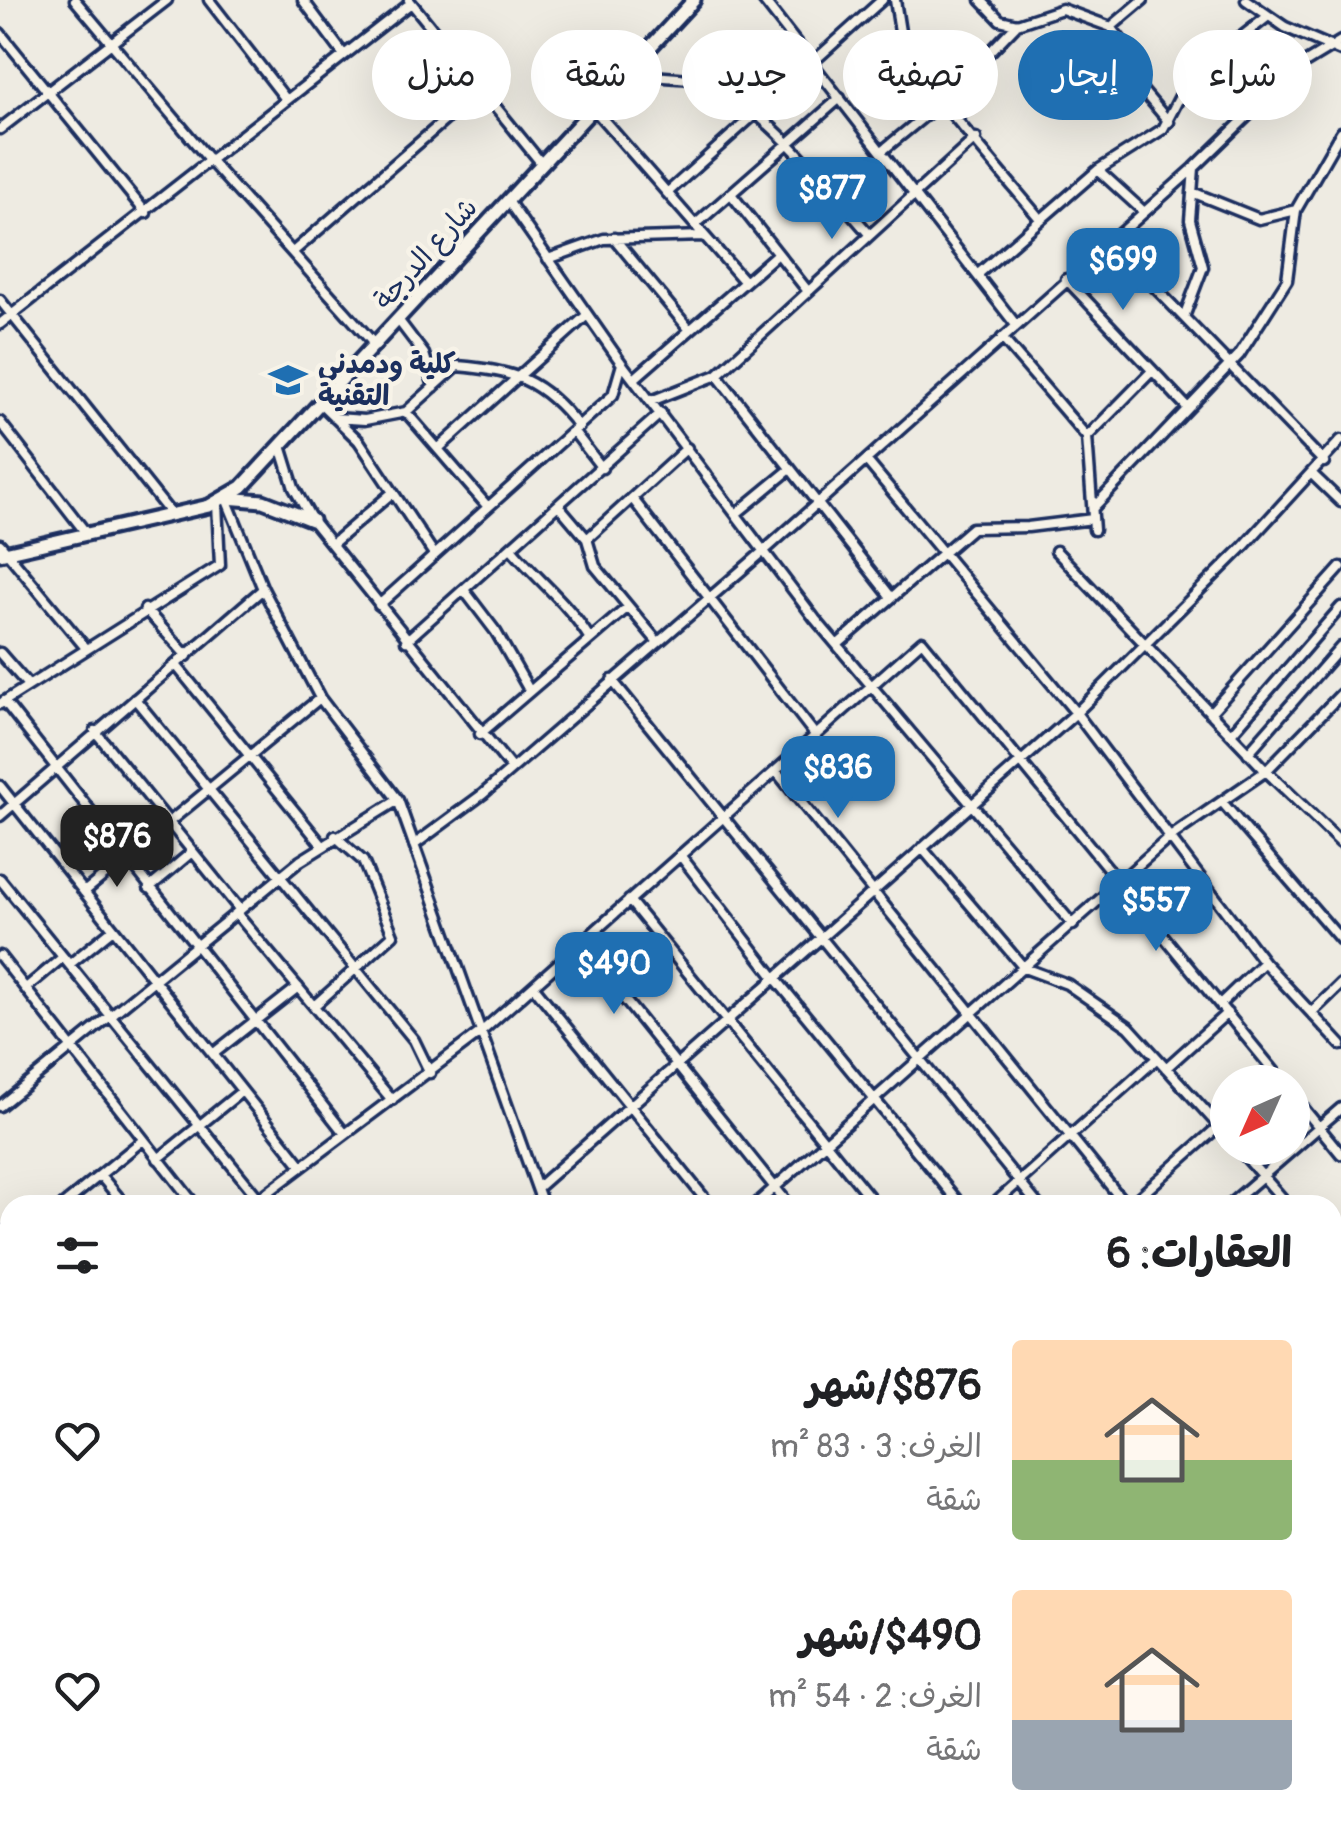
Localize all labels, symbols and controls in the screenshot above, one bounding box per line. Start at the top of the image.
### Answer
chip: منزل [372,30,511,120]
chip: شقة [531,30,662,120]
chip: جديد [682,30,823,120]
chip: تصفية [843,30,998,120]
chip: إيجار [1018,30,1153,120]
chip: شراء [1173,30,1312,120]
pin: $877 [773,157,891,242]
text: $877 [798,169,866,209]
street label: شارع الدرجة [367,191,486,318]
pin: $699 [1064,228,1182,313]
text: $699 [1089,240,1157,280]
place label: كلية ودمدني التقنية [318,347,456,414]
school or university icon: كلية ودمدني التقنية [267,359,309,401]
pin: $836 [779,736,897,821]
text: $836 [803,748,873,788]
pin: $876 [58,805,176,890]
text: $876 [82,817,152,857]
pin: $557 [1097,869,1215,954]
text: $557 [1122,881,1190,921]
pin: $490 [555,932,673,1017]
text: $490 [577,944,651,984]
north arrow [1210,1065,1310,1165]
map controls [1210,1065,1310,1165]
icon: filters [50,1228,105,1283]
text: العقارات: 6 [1107,1228,1292,1280]
text: $876/شهر [806,1360,982,1412]
icon: home [1092,1380,1212,1500]
icon: heart [50,1413,105,1468]
text: الغرف: 3 · 83 m² [770,1427,982,1467]
text: شقة [926,1480,982,1520]
text: $490/شهر [800,1610,982,1662]
icon: home [1092,1630,1212,1750]
icon: heart [50,1663,105,1718]
text: الغرف: 2 · 54 m² [768,1677,982,1717]
text: شقة [926,1730,982,1770]

